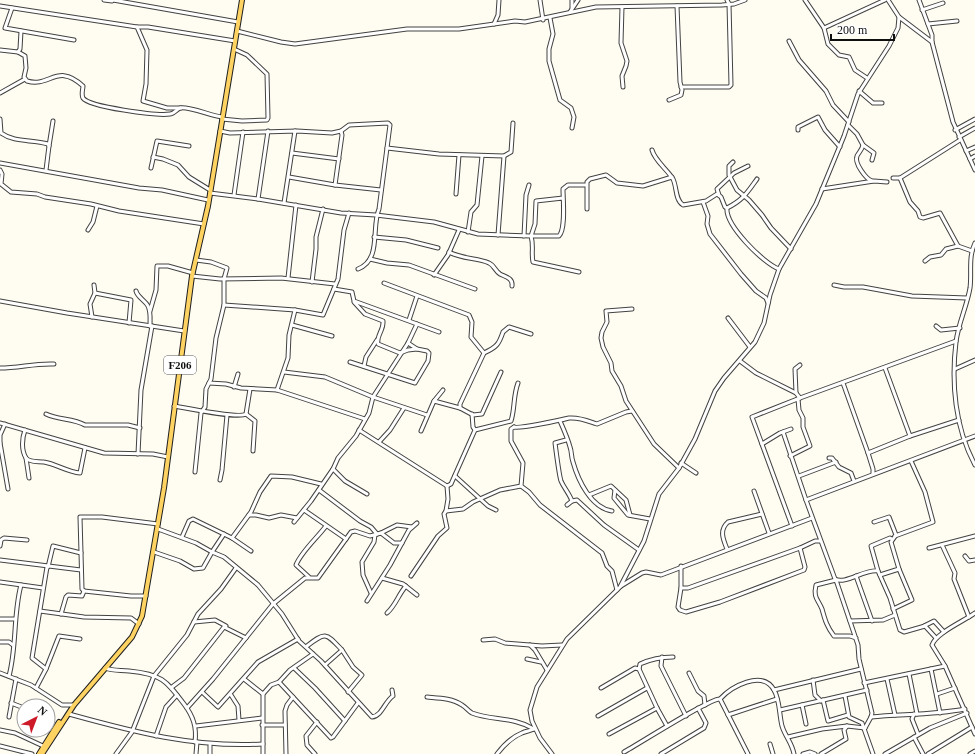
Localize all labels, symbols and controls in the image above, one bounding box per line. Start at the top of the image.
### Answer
scale bar [831,16,894,42]
text: 200 m [837,23,868,37]
road number: F206 [164,356,196,374]
north arrow [16,698,56,738]
text: N [36,703,50,718]

